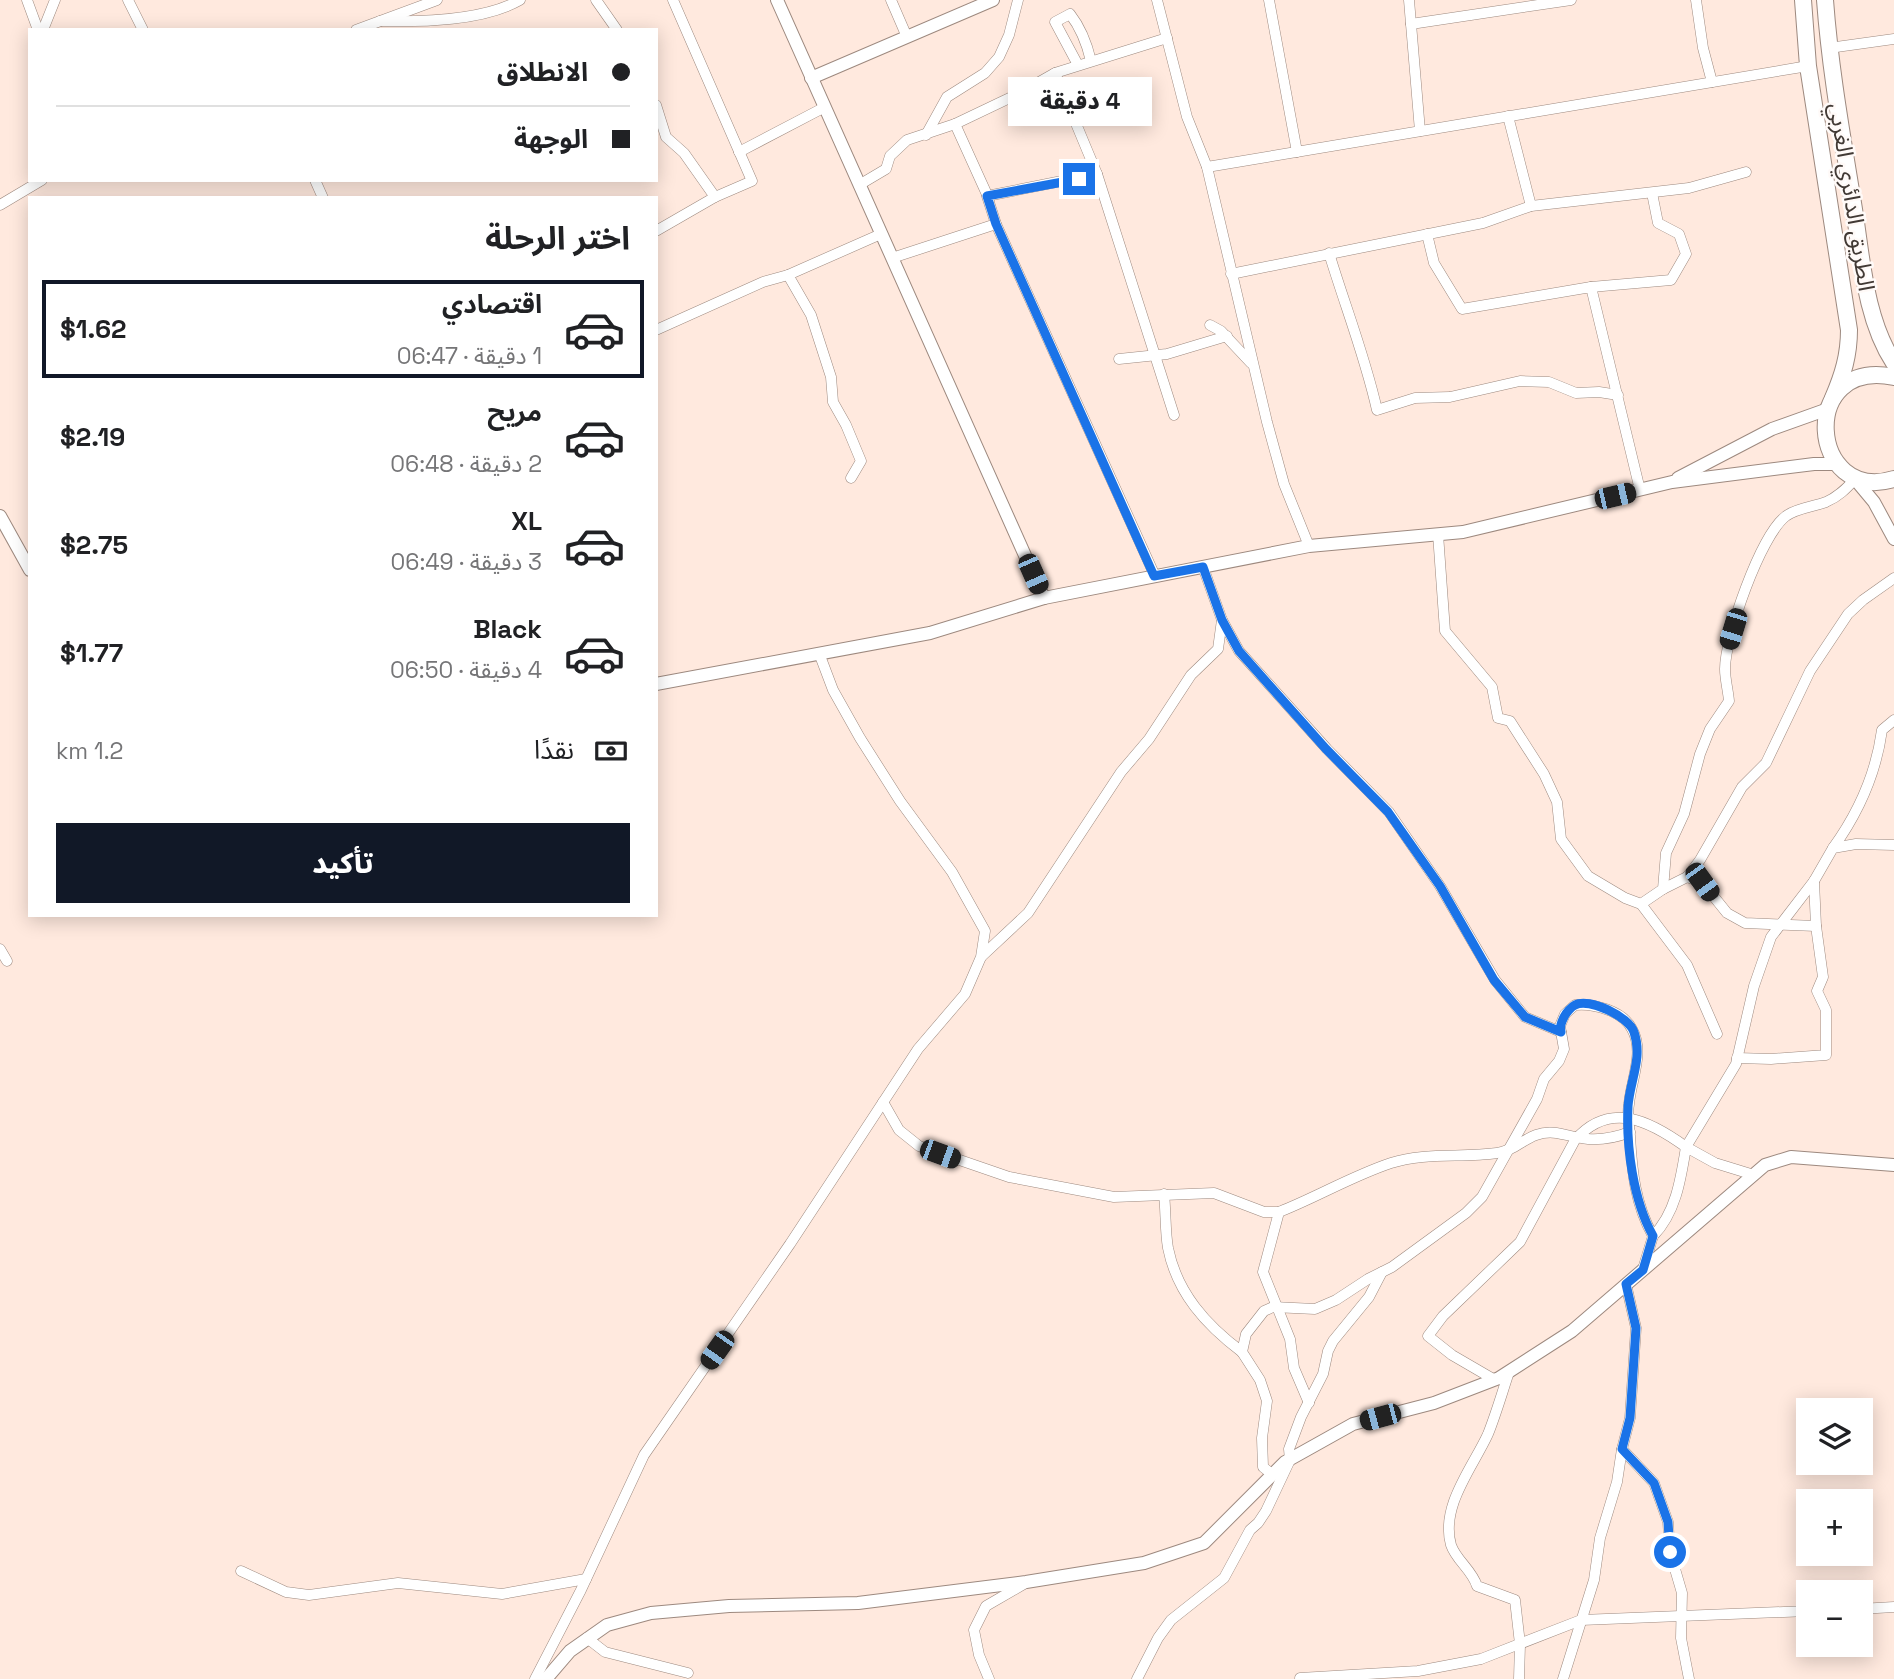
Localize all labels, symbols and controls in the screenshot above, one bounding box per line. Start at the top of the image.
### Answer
text: الانطلاق [497,55,588,89]
callout: 4 دقيقة [1007,78,1151,127]
text: 4 دقيقة [1040,86,1120,116]
street label: الطريق الدائري الغربي [1820,101,1882,294]
text: الوجهة [514,122,588,156]
route end [1063,163,1095,195]
text: اختر الرحلة [485,218,630,258]
text: اقتصادي [442,287,542,321]
icon: car [563,298,626,361]
text: $1.62 [60,312,126,346]
text: 1 دقيقة · 06:47 [397,341,542,371]
text: مريح [487,395,542,429]
icon: car [563,406,626,469]
text: $2.19 [60,420,125,454]
text: 2 دقيقة · 06:48 [390,449,542,479]
car [1593,481,1638,511]
text: XL [511,504,542,538]
icon: car [563,514,626,577]
text: $2.75 [60,528,128,562]
text: 3 دقيقة · 06:49 [391,547,542,577]
car [1015,551,1052,597]
car [1717,606,1750,652]
text: Black [473,612,542,646]
icon: car [563,622,626,685]
text: $1.77 [60,636,123,670]
text: 4 دقيقة · 06:50 [390,655,542,685]
icon: cash [592,732,630,770]
text: نقدًا [534,733,574,767]
text: 1.2 km [56,736,123,766]
button: تأكيد [56,823,630,903]
car [1682,859,1723,905]
car [917,1137,964,1171]
car [697,1327,738,1373]
map controls [1796,1398,1873,1657]
button: layers [1796,1398,1873,1475]
car [1357,1401,1404,1433]
button: + [1796,1489,1873,1566]
route start [1654,1536,1686,1568]
button: − [1796,1580,1873,1657]

